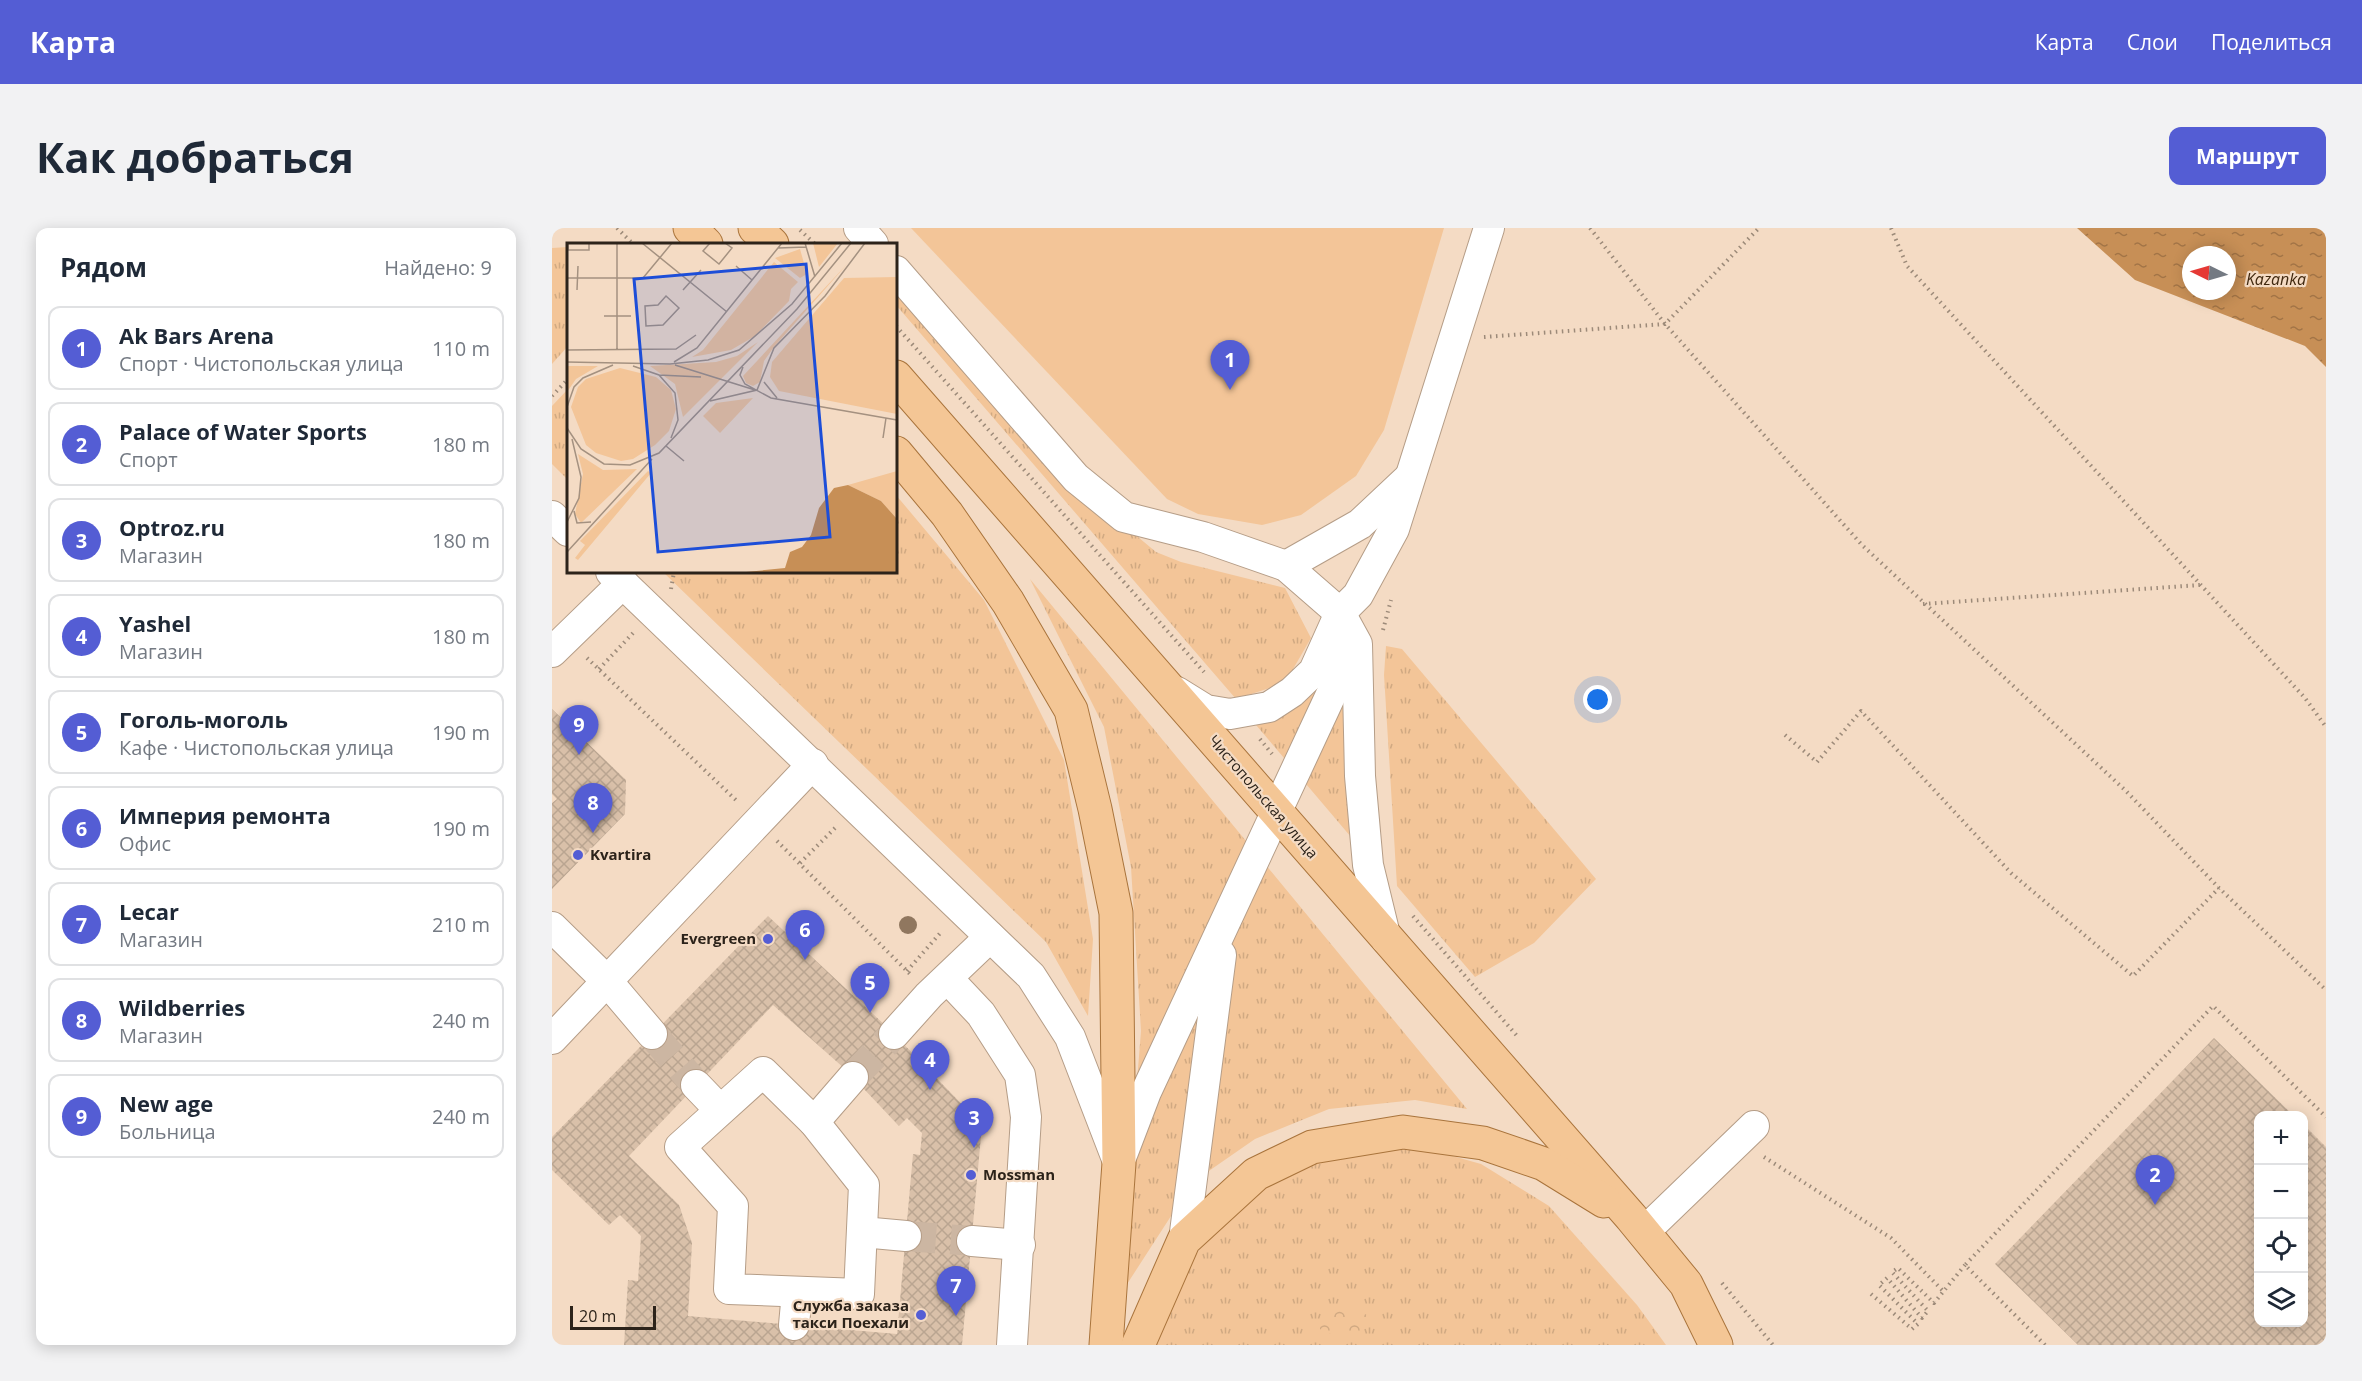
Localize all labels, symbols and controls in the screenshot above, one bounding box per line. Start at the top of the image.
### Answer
text: Карта [30,23,116,61]
text: Карта [2035,28,2094,56]
text: Слои [2127,28,2178,56]
text: Поделиться [2211,28,2332,56]
button: Маршрут [2169,127,2326,185]
text: Как добраться [36,128,354,185]
inset map [567,243,897,573]
north arrow [2182,246,2236,300]
text: Рядом [60,249,147,285]
text: Найдено: 9 [384,254,492,281]
water label: Kazanka [2246,268,2306,290]
text: Ak Bars Arena [119,320,274,350]
text: 1 [76,335,87,362]
text: 110 m [432,335,490,362]
pin: 1 [1210,340,1250,390]
text: Спорт · Чистопольская улица [119,350,404,377]
text: Palace of Water Sports [119,416,367,446]
text: 2 [76,431,87,458]
text: 180 m [432,431,490,458]
text: Спорт [119,446,178,473]
text: Optroz.ru [119,512,225,542]
text: 3 [76,527,87,554]
text: 180 m [432,527,490,554]
text: Магазин [119,542,203,569]
text: Yashel [119,608,191,638]
text: 4 [76,623,87,650]
text: 180 m [432,623,490,650]
text: Магазин [119,638,203,665]
your location [1583,685,1612,714]
text: Гоголь-моголь [119,704,288,734]
pin: 9 [560,706,598,755]
text: 5 [76,719,87,746]
text: 190 m [432,719,490,746]
street label: Чистопольская улица [1204,730,1323,862]
text: Кафе · Чистопольская улица [119,734,394,761]
pin: 8 [574,784,612,833]
text: Империя ремонта [119,800,331,830]
text: 6 [76,815,87,842]
text: 190 m [432,815,490,842]
text: Офис [119,830,171,857]
place label: Kvartira [590,844,651,864]
marker: Kvartira [571,848,585,862]
text: Lecar [119,896,179,926]
pin: 6 [786,910,824,960]
text: 7 [76,911,87,938]
text: 210 m [432,911,490,938]
text: Магазин [119,926,203,953]
place label: Evergreen [681,928,756,948]
marker: Evergreen [761,932,775,946]
pin: 5 [850,964,890,1013]
text: Wildberries [119,992,245,1022]
text: 8 [76,1007,87,1034]
text: 240 m [432,1007,490,1034]
text: Магазин [119,1022,203,1049]
pin: 4 [910,1040,950,1090]
text: New age [119,1088,213,1118]
pin: 3 [954,1098,994,1148]
text: 9 [76,1103,87,1130]
text: 240 m [432,1103,490,1130]
map controls [2254,1111,2308,1327]
button: + [2254,1111,2308,1165]
text: Больница [119,1118,216,1145]
pin: 2 [2136,1156,2174,1205]
place label: Mossman [983,1164,1055,1184]
button: − [2254,1165,2308,1219]
marker: Mossman [964,1168,978,1182]
button: locate [2254,1219,2308,1273]
pin: 7 [936,1266,976,1316]
button: layers [2254,1273,2308,1327]
place label: Служба заказа такси Поехали [792,1295,909,1332]
scale bar [570,1303,656,1330]
text: 20 m [579,1305,616,1327]
marker: Служба заказа такси Поехали [914,1308,928,1322]

